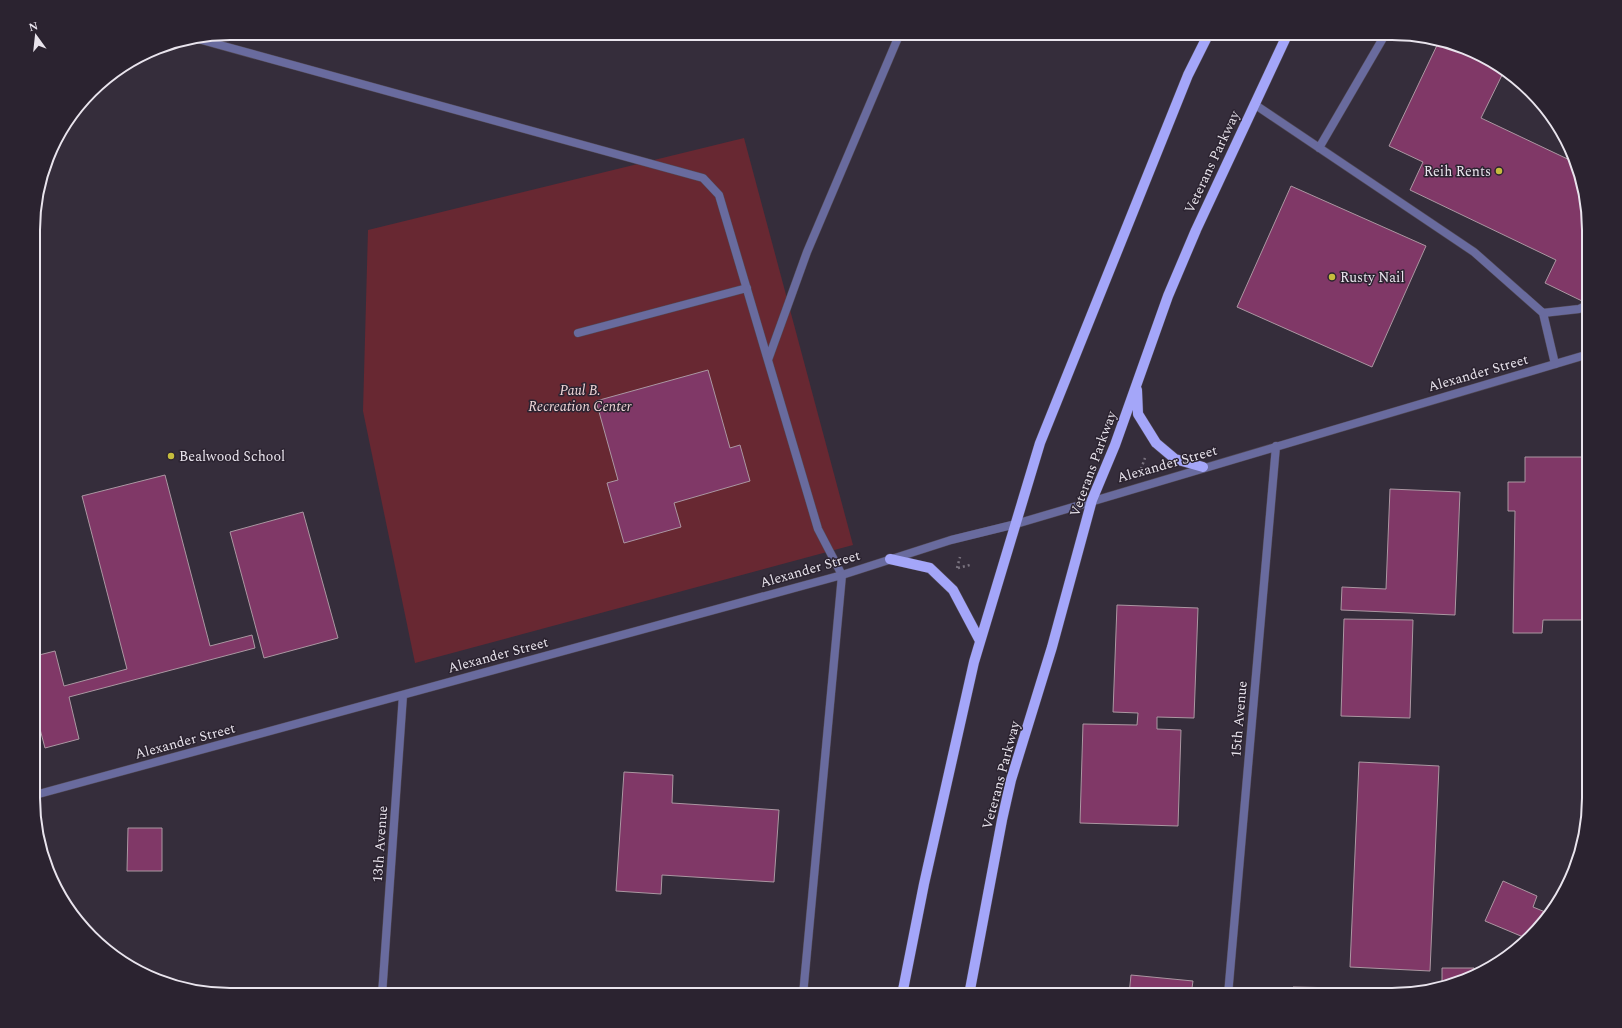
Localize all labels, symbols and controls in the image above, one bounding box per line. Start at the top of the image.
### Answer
north arrow [16,16,56,56]
text: N [27,17,40,36]
street label: Veterans Parkway [1179,106,1246,217]
place label: Reih Rents [1424,161,1491,182]
marker: Reih Rents [1494,166,1504,176]
place label: Rusty Nail [1340,267,1405,288]
marker: Rusty Nail [1327,272,1337,282]
street label: Alexander Street [1425,349,1531,397]
park label: Paul B. Recreation Center [528,380,632,417]
street label: Veterans Parkway [1064,407,1122,520]
street label: Alexander Street [1114,440,1220,488]
place label: Bealwood School [179,446,285,467]
marker: Bealwood School [166,451,176,461]
street label: Alexander Street [757,545,863,593]
street label: Alexander Street [445,631,551,679]
street label: 15th Avenue [1225,680,1253,758]
street label: Alexander Street [132,717,238,765]
street label: Veterans Parkway [976,717,1026,831]
street label: 13th Avenue [367,805,393,883]

